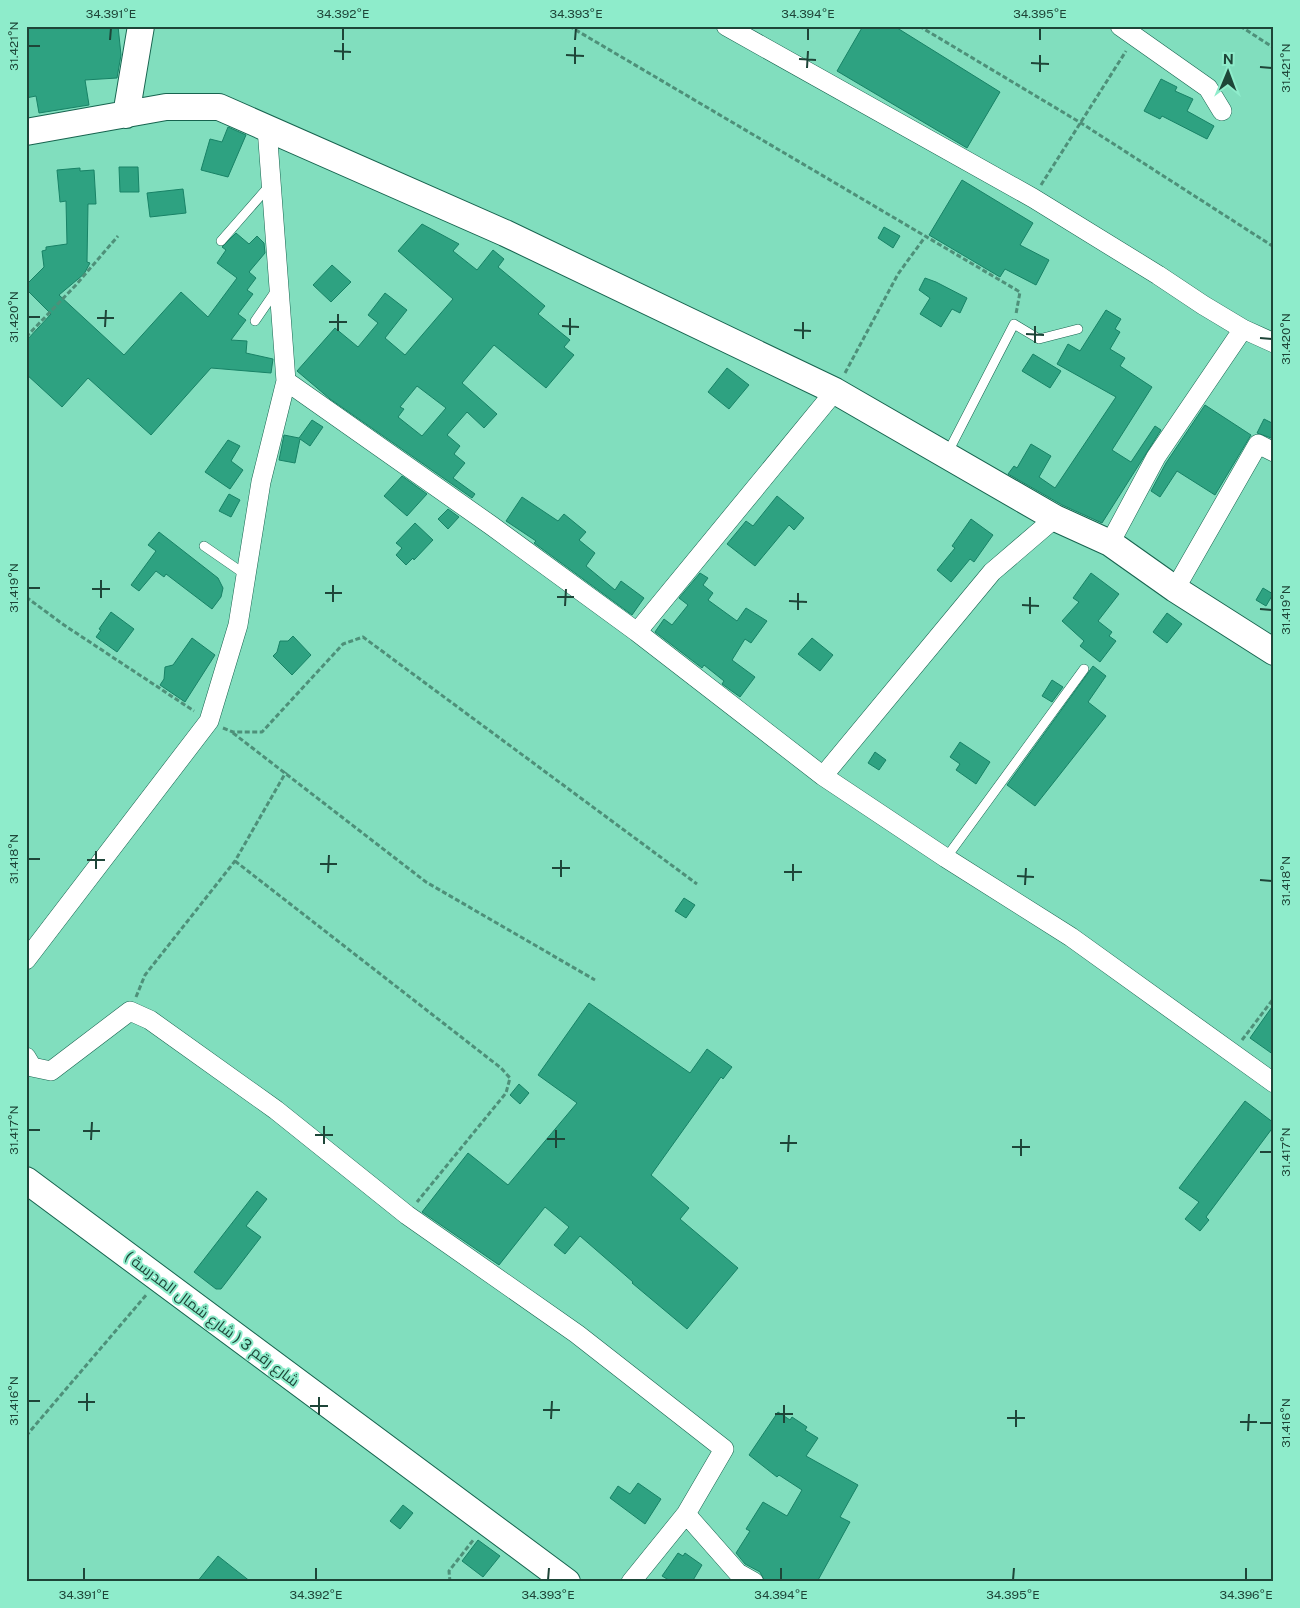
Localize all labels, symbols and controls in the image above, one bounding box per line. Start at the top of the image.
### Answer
text: 34.391°E [86,7,136,21]
text: 34.392°E [317,7,369,21]
text: 34.393°E [549,7,603,21]
text: 34.394°E [781,7,835,21]
text: 34.395°E [1013,7,1067,21]
text: 31.421°N [7,21,21,71]
text: 31.421°N [1279,43,1293,93]
north arrow [1202,48,1252,98]
text: N [1223,51,1234,67]
text: 31.420°N [7,291,21,343]
text: 31.420°N [1279,313,1293,365]
text: 31.419°N [7,563,21,613]
text: 31.419°N [1279,585,1293,635]
text: 31.418°N [7,834,21,884]
text: 31.418°N [1279,856,1293,906]
text: 31.417°N [7,1105,21,1155]
text: 31.417°N [1279,1127,1293,1177]
street label: شارع رقم 3 ( شارع شمال المدرسة ) [120,1248,303,1392]
text: 31.416°N [7,1376,21,1426]
text: 31.416°N [1279,1398,1293,1448]
text: 34.391°E [59,1588,109,1602]
text: 34.392°E [290,1588,342,1602]
text: 34.393°E [521,1588,575,1602]
text: 34.394°E [754,1588,808,1602]
text: 34.395°E [986,1588,1040,1602]
text: 34.396°E [1219,1588,1273,1602]

